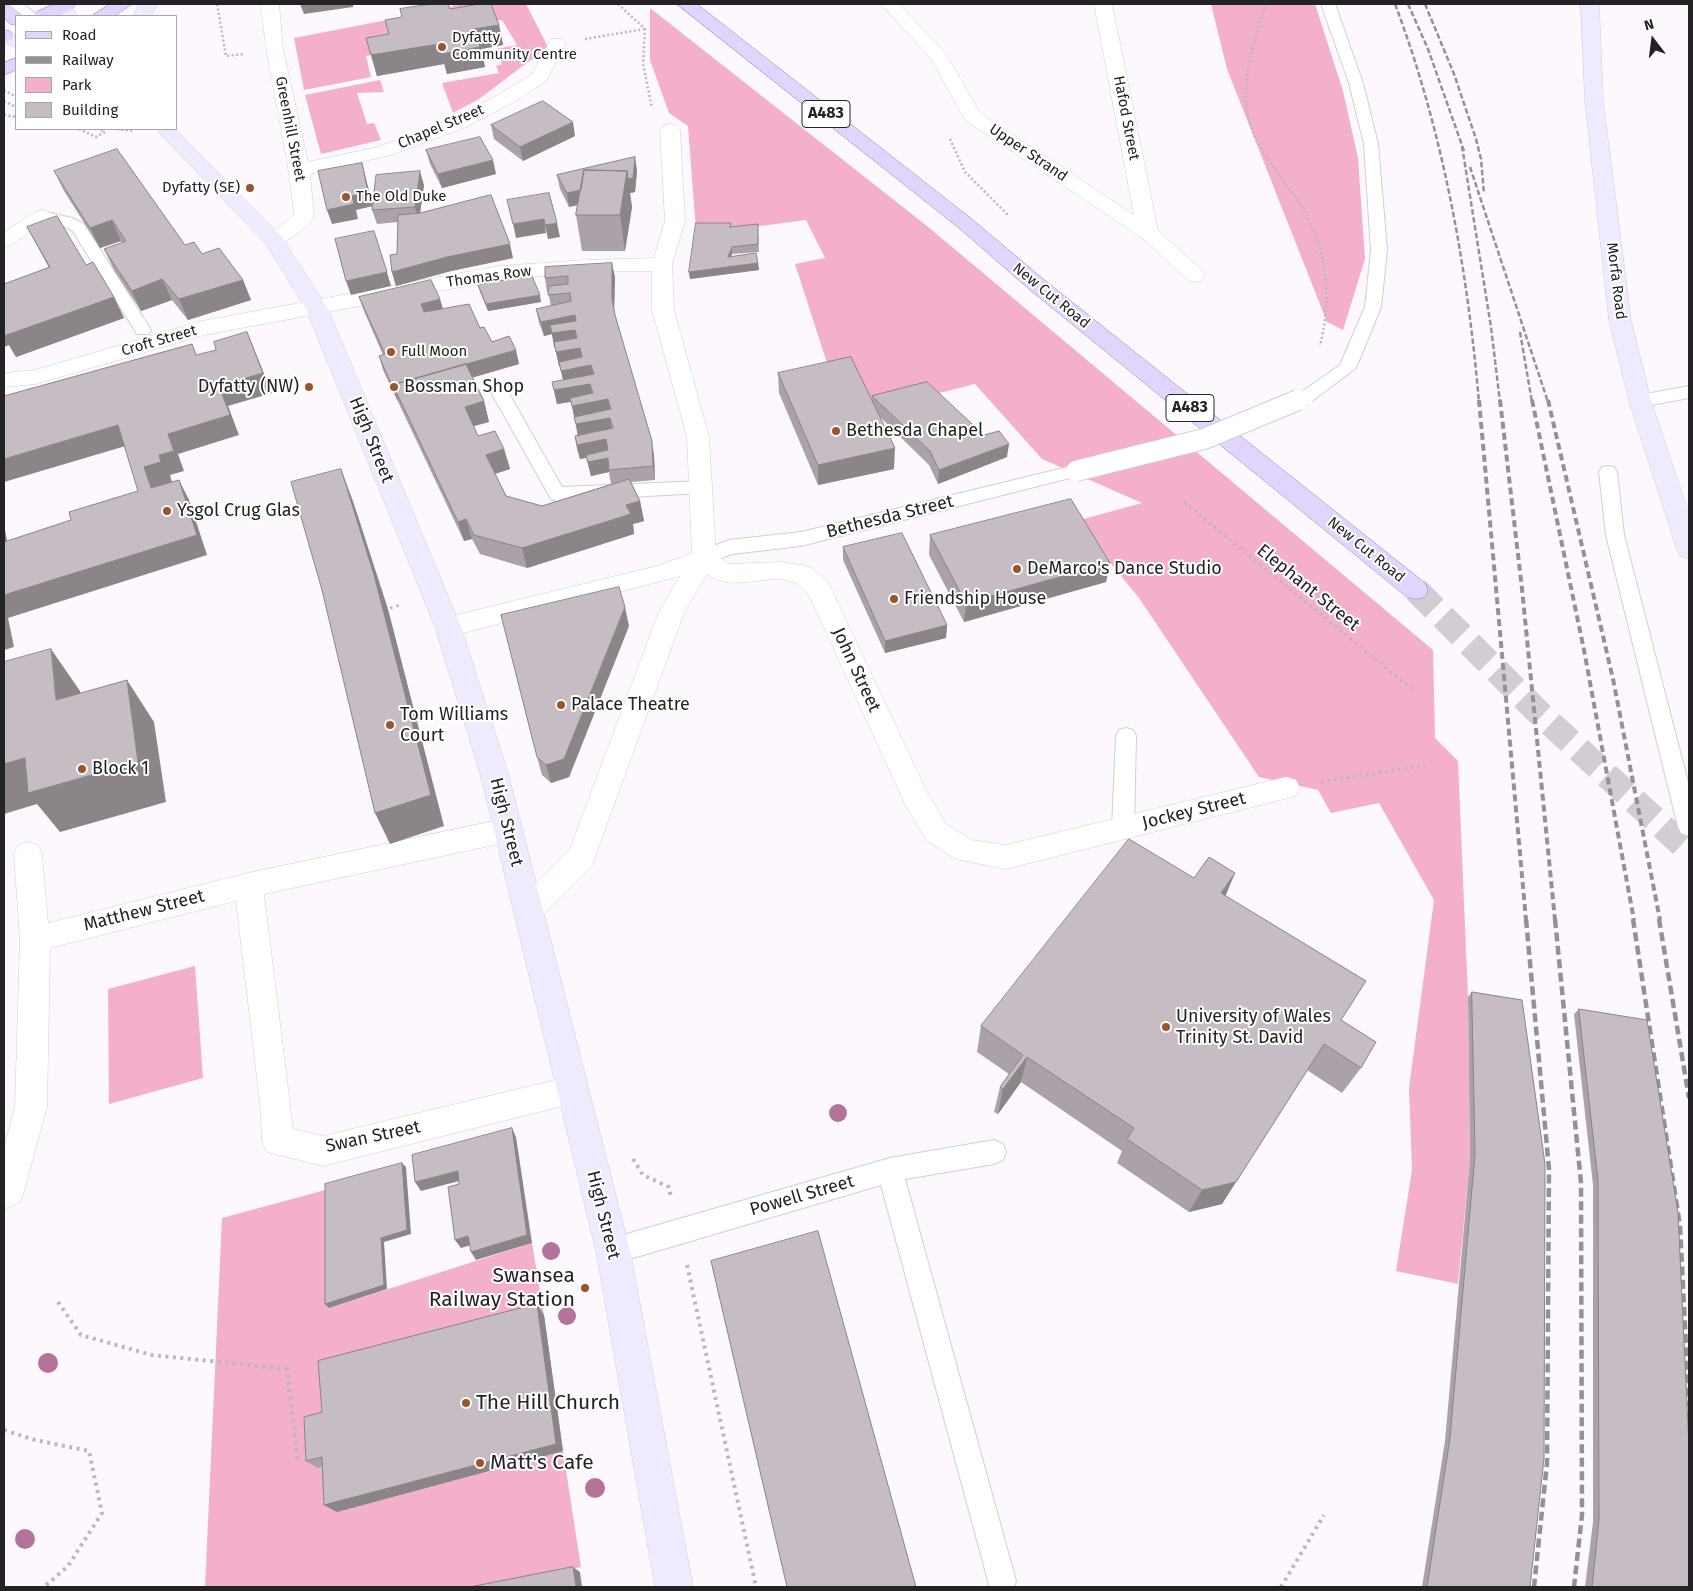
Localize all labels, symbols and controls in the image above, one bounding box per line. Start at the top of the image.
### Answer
legend [15,15,178,130]
north arrow [1628,15,1678,65]
text: N [1642,16,1656,34]
text: Road [62,26,97,44]
place label: Dyfatty Community Centre [452,29,577,64]
marker: Dyfatty Community Centre [436,41,448,53]
text: Railway [62,51,114,69]
street label: Hafod Street [1109,74,1143,162]
street label: Greenhill Street [271,75,309,183]
text: Park [62,76,92,94]
road number: A483 [802,100,850,128]
text: Building [62,101,118,119]
street label: Chapel Street [395,101,487,153]
street label: Upper Strand [985,120,1071,186]
place label: Dyfatty (SE) [162,179,240,197]
marker: Dyfatty (SE) [244,182,256,194]
place label: The Old Duke [356,188,446,206]
marker: The Old Duke [340,191,352,203]
street label: Morfa Road [1602,241,1630,321]
street label: New Cut Road [1009,259,1093,333]
street label: Thomas Row [445,262,533,292]
street label: Croft Street [119,322,199,360]
place label: Full Moon [401,343,467,361]
marker: Full Moon [385,346,397,358]
place label: Dyfatty (NW) [198,376,299,398]
place label: Bossman Shop [404,376,524,398]
marker: Dyfatty (NW) [303,381,315,393]
marker: Bossman Shop [388,381,400,393]
street label: High Street [344,394,398,486]
road number: A483 [1166,394,1214,422]
place label: Bethesda Chapel [846,420,983,442]
marker: Bethesda Chapel [830,425,842,437]
street label: Bethesda Street [824,491,956,543]
place label: Ysgol Crug Glas [177,500,300,522]
marker: Ysgol Crug Glas [161,505,173,517]
street label: New Cut Road [1324,513,1408,587]
street label: Elephant Street [1252,540,1364,636]
place label: DeMarco's Dance Studio [1027,558,1222,580]
marker: DeMarco's Dance Studio [1011,563,1023,575]
place label: Friendship House [904,588,1046,610]
marker: Friendship House [888,593,900,605]
street label: John Street [827,624,885,716]
place label: Palace Theatre [571,694,690,716]
marker: Palace Theatre [555,699,567,711]
place label: Tom Williams Court [400,704,508,746]
marker: Tom Williams Court [384,719,396,731]
place label: Block 1 [92,758,149,780]
marker: Block 1 [76,763,88,775]
street label: High Street [485,775,527,869]
street label: Jockey Street [1140,788,1248,834]
street label: Matthew Street [81,886,207,936]
place label: University of Wales Trinity St. David [1176,1006,1331,1048]
marker: University of Wales Trinity St. David [1160,1021,1172,1033]
street label: Swan Street [324,1116,422,1158]
street label: High Street [582,1168,624,1262]
street label: Powell Street [747,1171,857,1221]
place label: Swansea Railway Station [429,1263,575,1313]
marker: Swansea Railway Station [579,1282,591,1294]
place label: The Hill Church [476,1390,620,1416]
marker: The Hill Church [460,1397,472,1409]
place label: Matt's Cafe [490,1450,594,1476]
marker: Matt's Cafe [474,1457,486,1469]

